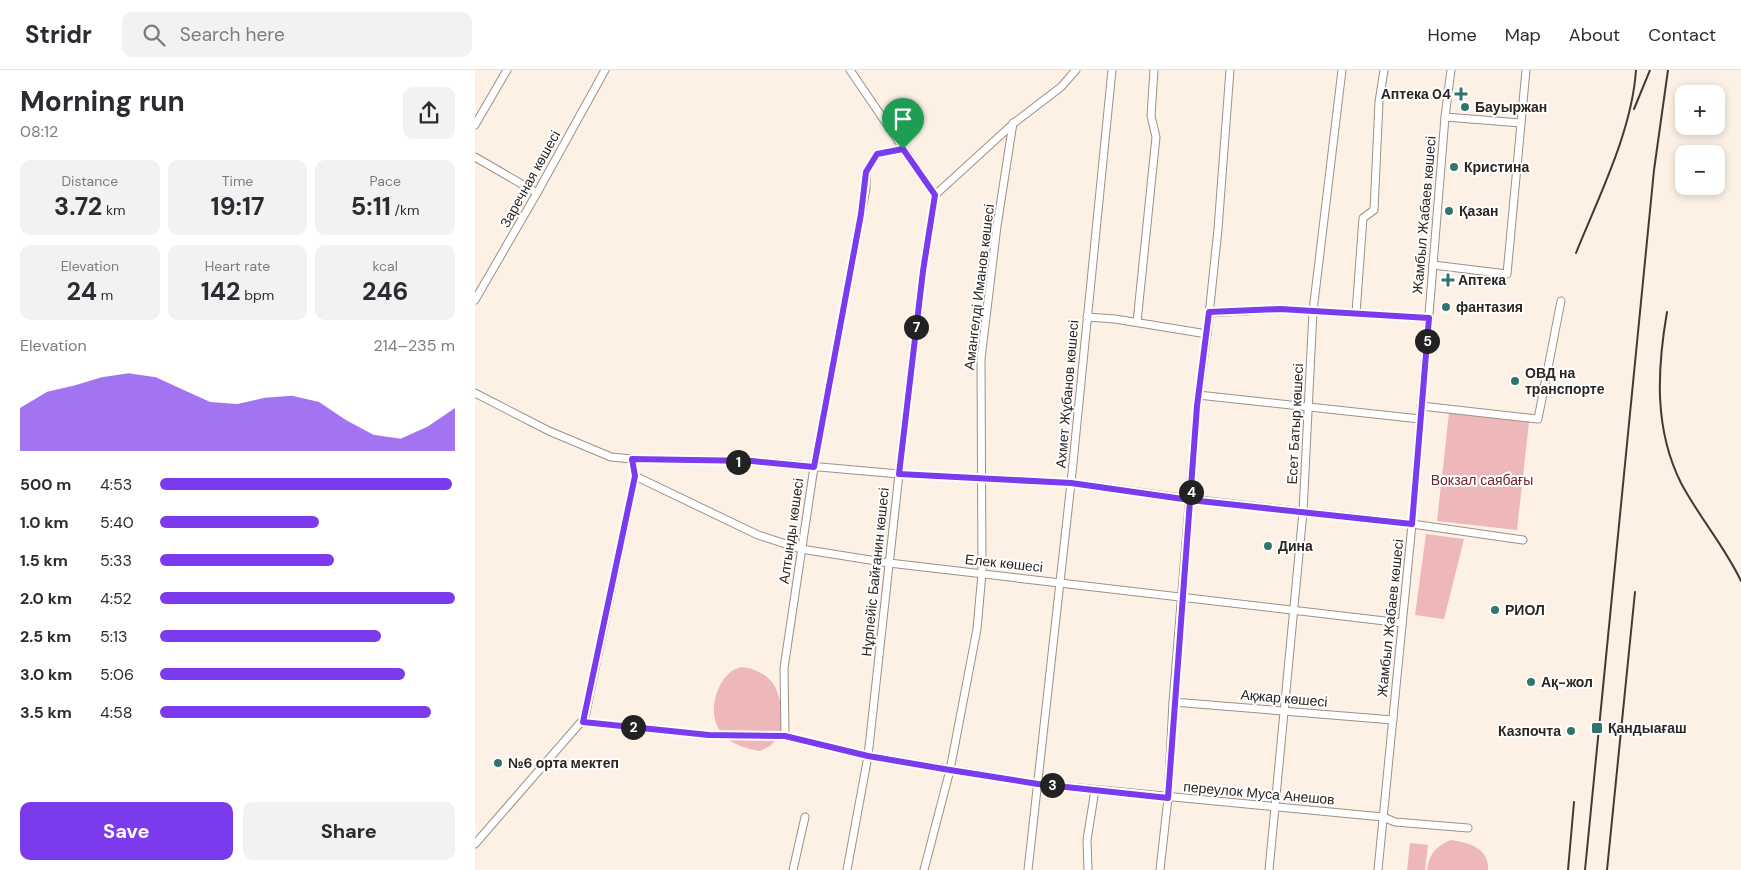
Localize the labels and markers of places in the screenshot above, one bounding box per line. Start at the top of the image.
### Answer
place label: Аптека 04 [1381,85,1451,103]
marker: Аптека 04 [1455,88,1467,100]
pin [882,98,924,149]
place label: Бауыржан [1475,98,1547,116]
marker: Бауыржан [1459,101,1471,113]
place label: Кристина [1464,158,1529,176]
marker: Кристина [1448,161,1460,173]
place label: Қазан [1459,202,1499,220]
marker: Қазан [1443,205,1455,217]
place label: Аптека [1458,271,1506,289]
marker: Аптека [1442,274,1454,286]
place label: фантазия [1456,298,1523,316]
marker: фантазия [1440,301,1452,313]
pin: 7 [903,314,929,340]
pin: 5 [1415,328,1439,354]
place label: ОВД на транспорте [1525,364,1605,398]
marker: ОВД на транспорте [1509,375,1521,387]
pin: 1 [725,450,751,474]
pin: 4 [1179,480,1203,504]
place label: Дина [1278,537,1313,555]
marker: Дина [1262,540,1274,552]
place label: РИОЛ [1505,601,1545,619]
marker: РИОЛ [1489,604,1501,616]
place label: Ақ-жол [1541,673,1593,691]
marker: Ақ-жол [1525,676,1537,688]
pin: 2 [621,714,645,740]
place label: Қандыағаш [1608,719,1687,737]
marker: Қандыағаш [1590,721,1604,735]
place label: Казпочта [1498,722,1561,740]
marker: Казпочта [1565,725,1577,737]
place label: №6 орта мектеп [508,754,619,772]
marker: №6 орта мектеп [492,757,504,769]
pin: 3 [1039,772,1065,798]

